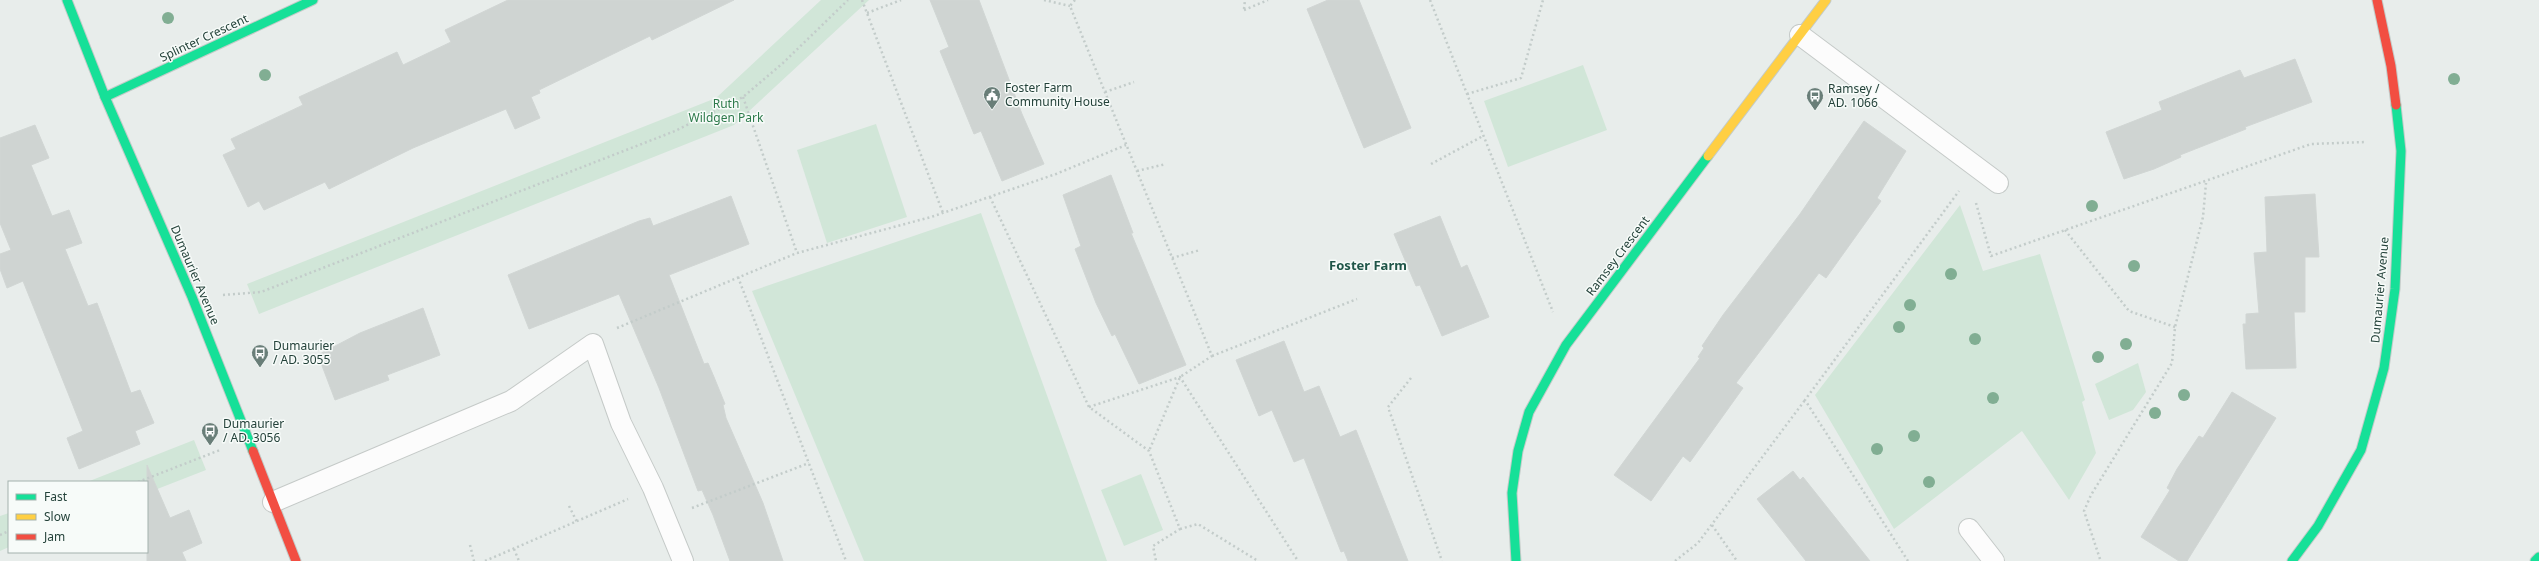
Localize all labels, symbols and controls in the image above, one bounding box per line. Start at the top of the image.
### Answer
street label: Splinter Crescent [157,9,251,66]
place label: Foster Farm Community House [1005,79,1110,110]
place label: Ramsey / AD. 1066 [1828,80,1880,111]
public building icon: Foster Farm Community House [982,85,1002,110]
bus stop icon: Ramsey / AD. 1066 [1805,86,1825,111]
park label: Ruth Wildgen Park [689,95,764,126]
street label: Ramsey Crescent [1582,212,1654,299]
street label: Dumaurier Avenue [167,222,224,327]
street label: Dumaurier Avenue [2366,236,2393,344]
district label: Foster Farm [1329,256,1407,274]
place label: Dumaurier / AD. 3055 [273,337,334,368]
bus stop icon: Dumaurier / AD. 3055 [250,343,270,368]
place label: Dumaurier / AD. 3056 [223,415,284,446]
bus stop icon: Dumaurier / AD. 3056 [200,421,220,446]
legend [8,481,148,553]
text: Fast [44,488,68,505]
text: Slow [44,508,71,525]
text: Jam [43,528,65,545]

